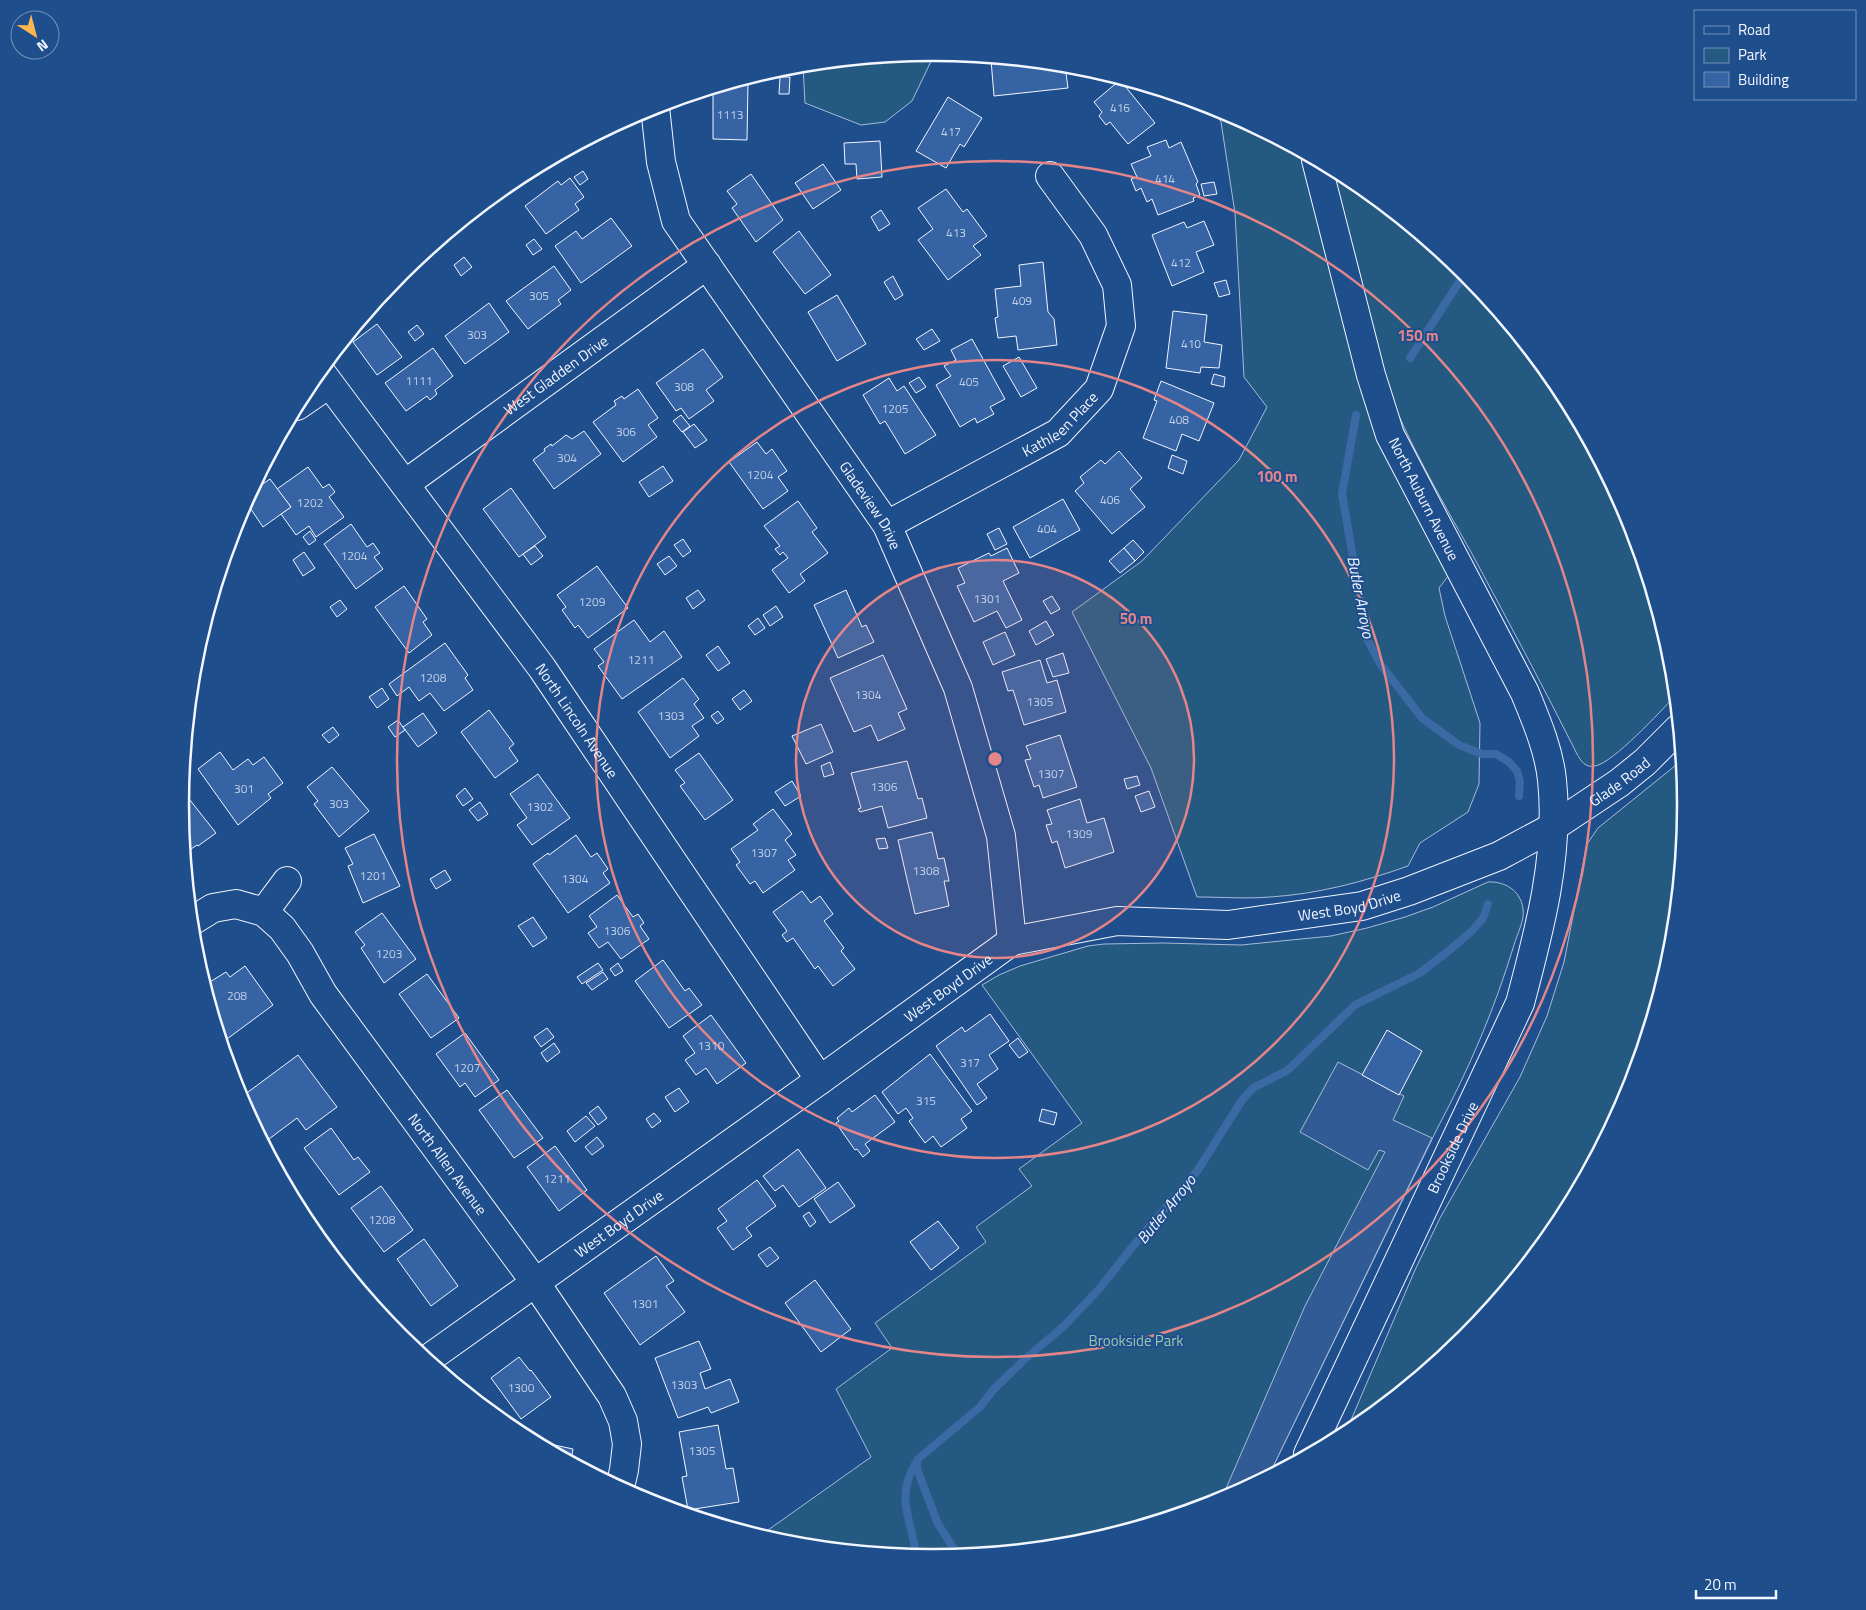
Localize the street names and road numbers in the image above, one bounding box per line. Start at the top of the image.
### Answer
street label: West Gladden Drive [499,329,613,421]
street label: Kathleen Place [1017,386,1103,462]
street label: North Auburn Avenue [1383,433,1465,565]
street label: Gladeview Drive [834,456,908,553]
street label: North Lincoln Avenue [530,658,625,783]
street label: Glade Road [1584,751,1655,812]
street label: West Boyd Drive [1296,883,1403,926]
street label: West Boyd Drive [899,948,997,1027]
street label: Brookside Drive [1421,1097,1484,1197]
street label: North Allen Avenue [403,1108,493,1220]
street label: West Boyd Drive [569,1184,668,1263]

